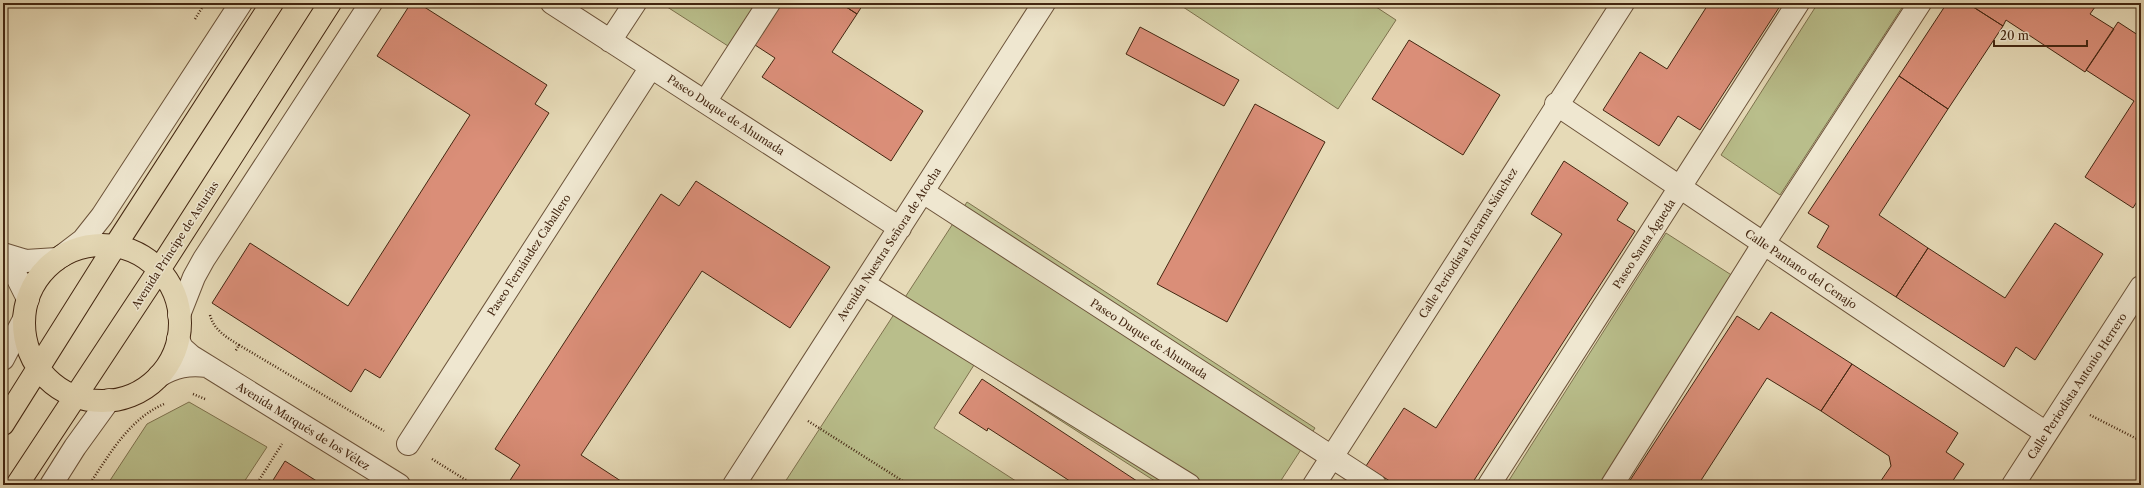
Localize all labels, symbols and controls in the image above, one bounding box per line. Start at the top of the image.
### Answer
scale bar [1994,22,2087,48]
text: 20 m [2000,28,2029,43]
street label: Paseo Duque de Ahumada [665,72,788,158]
street label: Avenida Nuestra Señora de Atocha [833,164,944,324]
street label: Calle Periodista Encarna Sánchez [1416,165,1520,321]
street label: Avenida Príncipe de Asturias [128,178,222,312]
street label: Paseo Fernández Caballero [484,191,574,319]
street label: Paseo Santa Águeda [1610,196,1678,291]
street label: Calle Pantano del Cenajo [1742,226,1860,312]
street label: Paseo Duque de Ahumada [1088,296,1211,382]
street label: Calle Periodista Antonio Herrero [2024,310,2130,462]
street label: Avenida Marqués de los Vélez [233,379,373,473]

